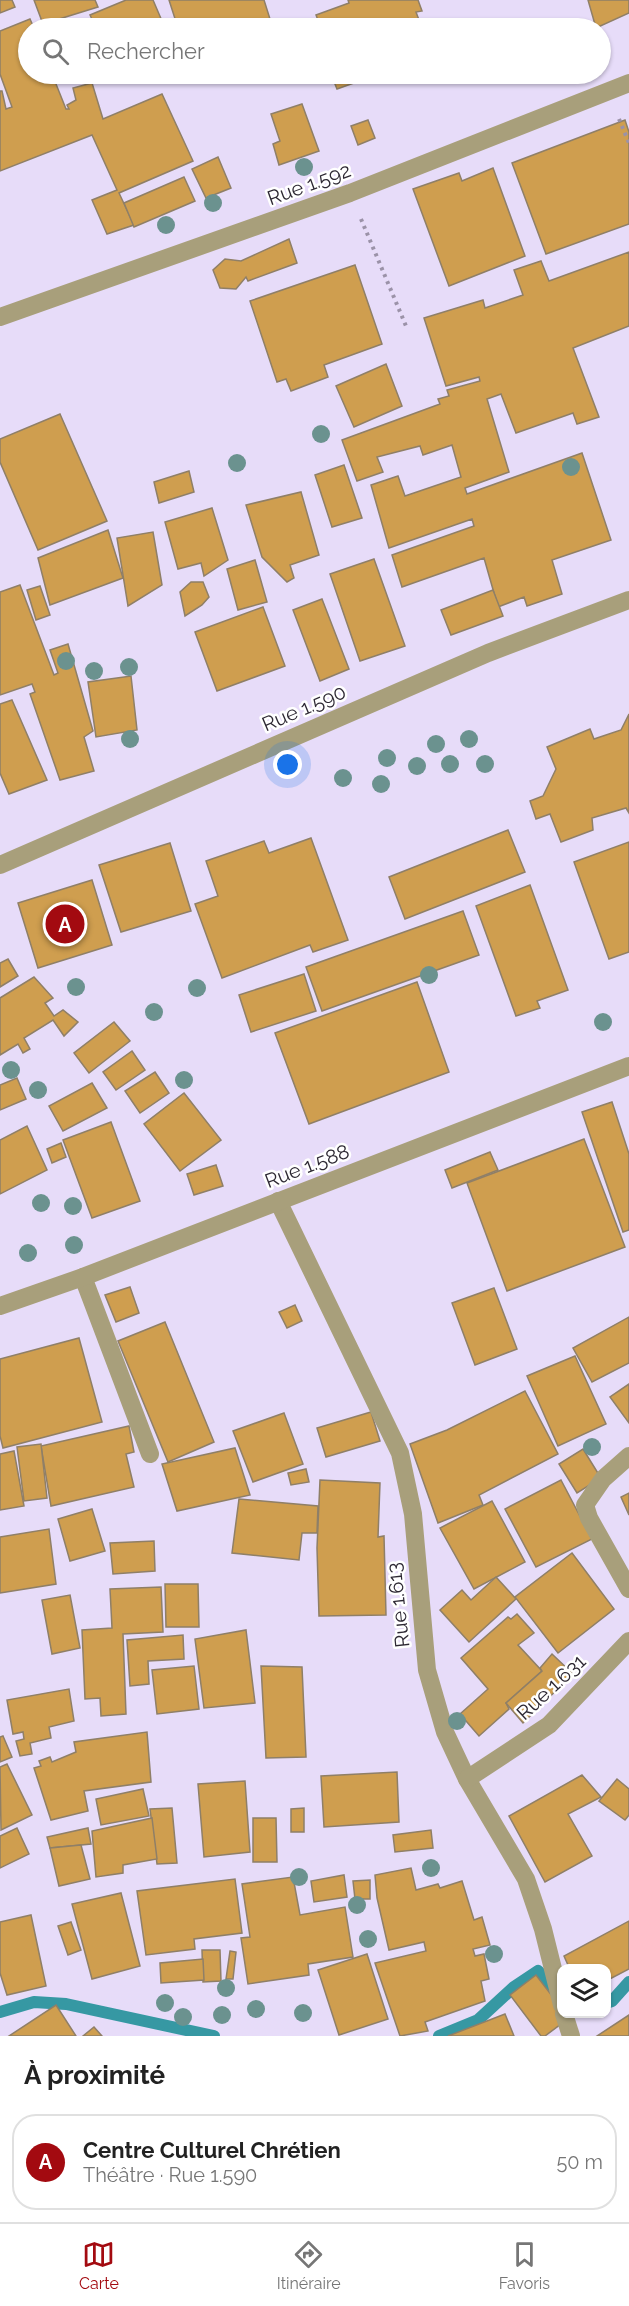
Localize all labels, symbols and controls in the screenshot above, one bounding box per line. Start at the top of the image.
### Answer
search box [18,18,611,84]
icon: search [39,35,72,68]
text: Rechercher [87,38,205,64]
street label: Rue 1.592 [264,158,354,210]
street label: Rue 1.590 [258,680,350,736]
your location [273,750,302,779]
pin: A [46,902,84,946]
street label: Rue 1.588 [261,1139,353,1193]
street label: Rue 1.613 [382,1561,414,1649]
street label: Rue 1.631 [512,1649,591,1725]
map controls [557,1964,611,2018]
button: layers [557,1964,611,2018]
text: À proximité [24,2060,165,2090]
text: Centre Culturel Chrétien [83,2137,341,2163]
text: A [39,2150,52,2174]
text: 50 m [556,2150,603,2174]
text: Théâtre · Rue 1.590 [83,2163,257,2187]
tab: Carte [79,2238,119,2293]
tab: Itinéraire [277,2238,341,2293]
tab: Favoris [499,2238,550,2293]

